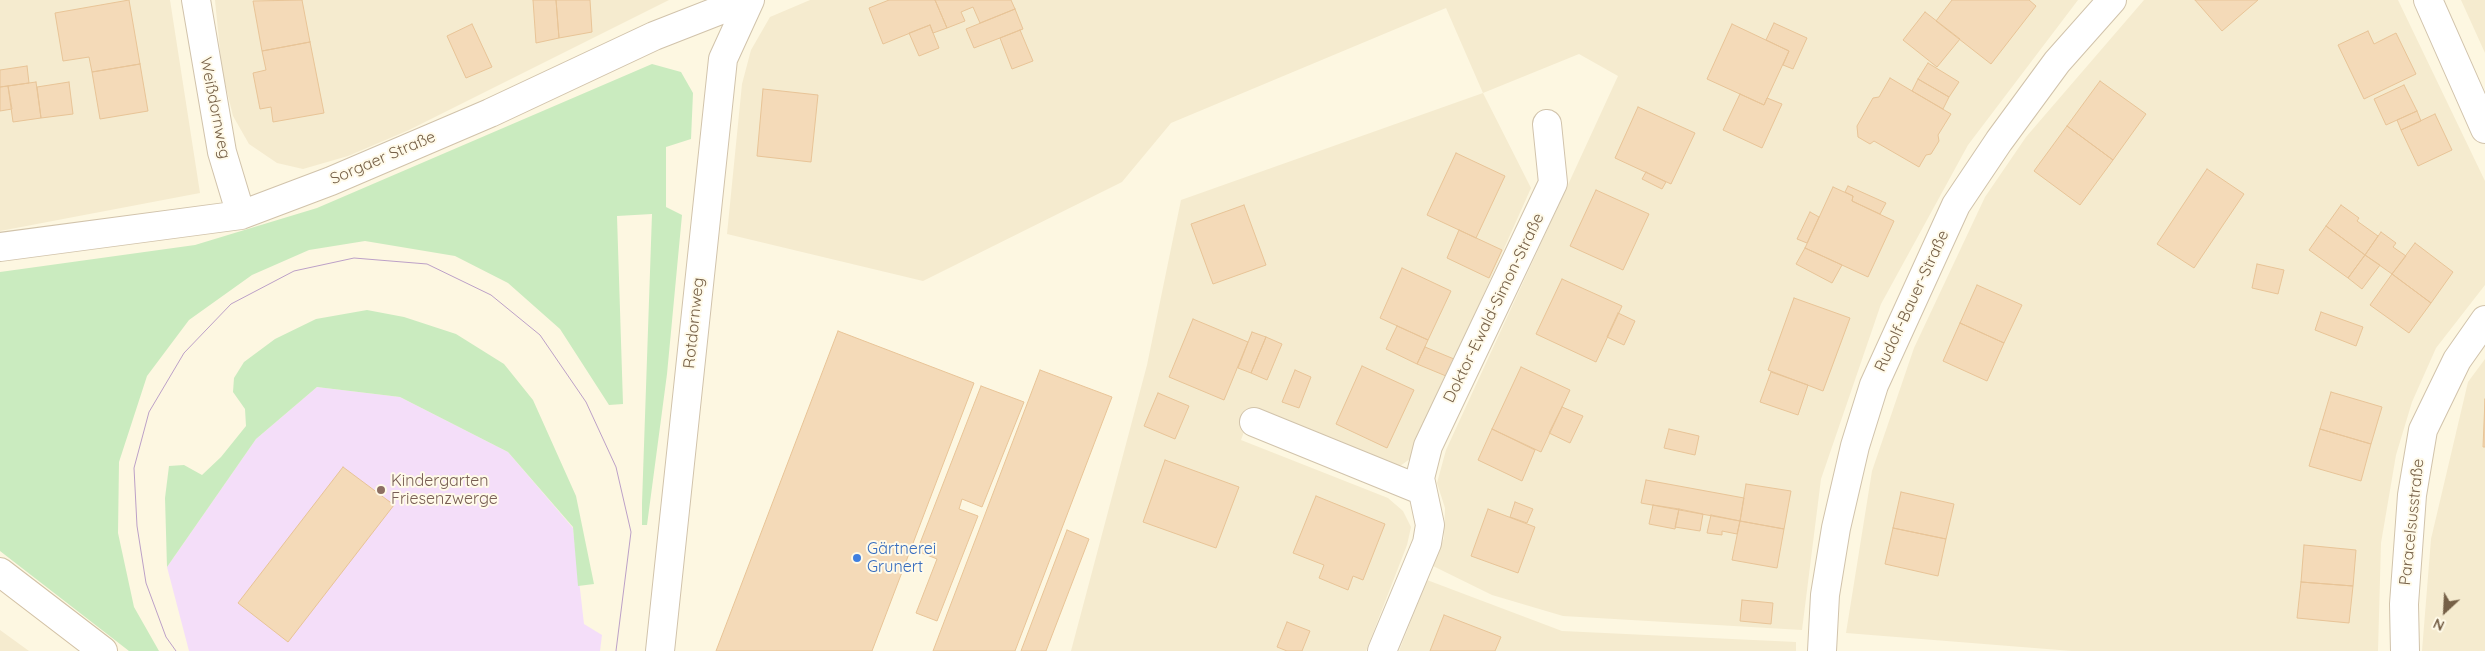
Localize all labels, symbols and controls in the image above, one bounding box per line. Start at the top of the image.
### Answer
street label: Weißdornweg [196,56,234,160]
street label: Sorgaer Straße [327,127,439,189]
street label: Doktor-Ewald-Simon-Straße [1440,210,1548,406]
street label: Rudolf-Bauer-Straße [1871,227,1953,375]
street label: Rotdornweg [680,277,708,369]
street label: Paracelsusstraße [2396,458,2428,586]
place label: Kindergarten Friesenzwerge [391,471,498,509]
marker: Kindergarten Friesenzwerge [375,484,387,496]
place label: Gärtnerei Grunert [867,539,936,577]
marker: Gärtnerei Grunert [851,552,863,564]
north arrow [2420,586,2470,636]
text: N [2430,614,2447,635]

